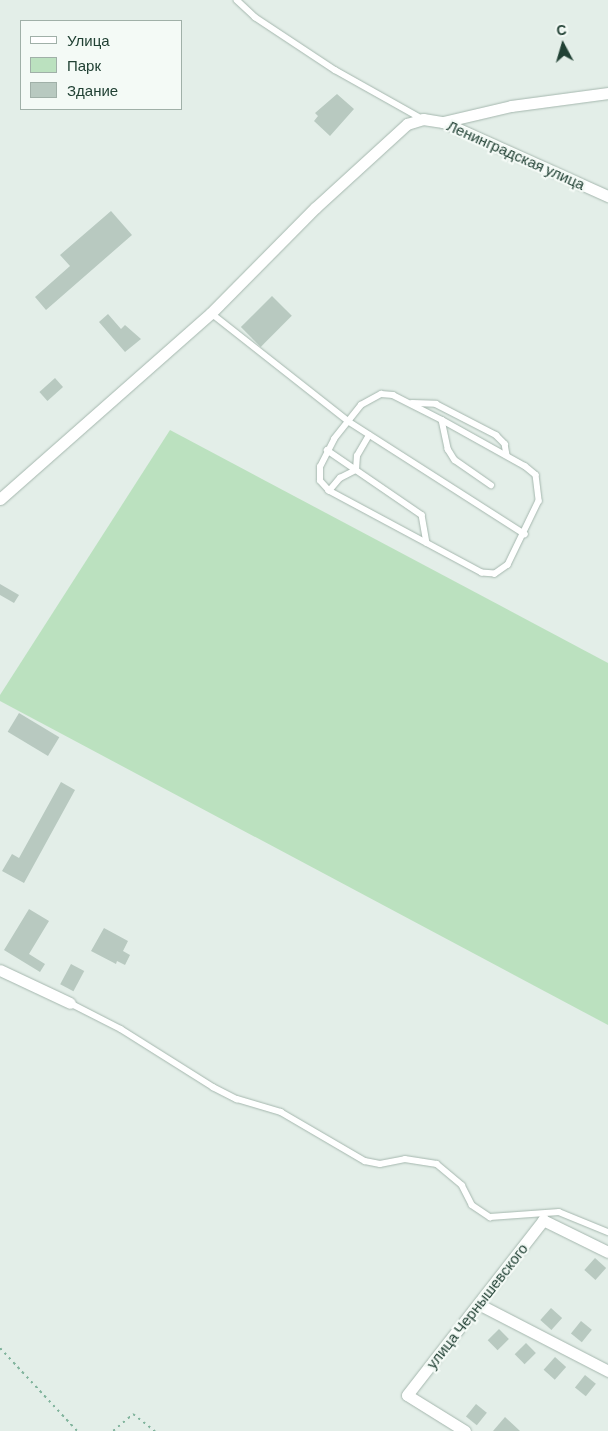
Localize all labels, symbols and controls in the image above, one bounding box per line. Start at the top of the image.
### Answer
legend [20,20,182,110]
north arrow [538,20,588,70]
text: С [555,21,567,39]
text: Улица [67,31,110,49]
text: Парк [67,56,101,74]
text: Здание [67,81,118,99]
street label: Ленинградская улица [444,116,588,194]
street label: улица Чернышевского [422,1240,532,1372]

